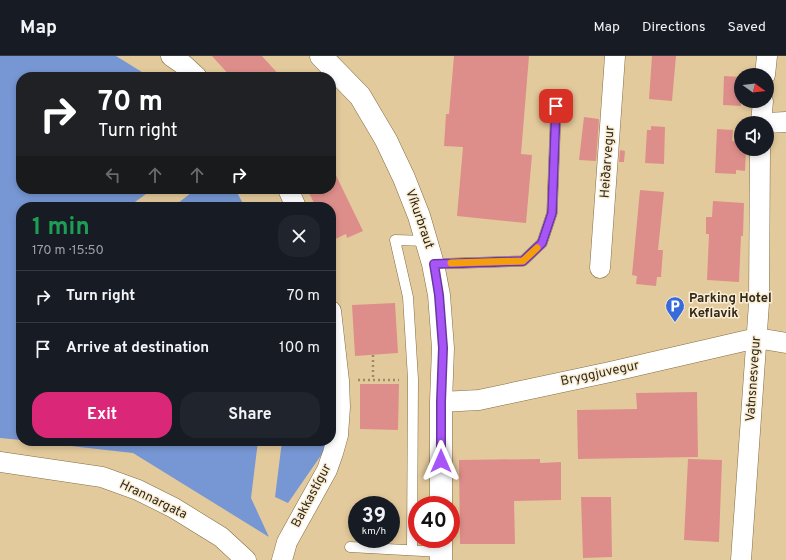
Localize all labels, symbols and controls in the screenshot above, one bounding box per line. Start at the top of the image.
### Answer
text: Map [20,16,57,40]
text: Map [594,19,620,36]
text: Directions [642,19,706,36]
text: Saved [728,19,766,36]
north arrow [734,68,774,108]
map controls [734,68,774,156]
text: 70 m [98,85,163,121]
icon: right [32,88,84,140]
pin [539,89,573,123]
icon: arrive [545,95,567,117]
button: sound [734,116,774,156]
text: Turn right [98,120,178,143]
street label: Heiðarvegur [597,125,619,199]
icon: left [102,164,124,186]
icon: ahead [144,164,166,186]
icon: ahead [186,164,208,186]
icon: right [228,164,250,186]
street label: Víkurbraut [401,187,437,251]
text: 1 min [32,213,90,243]
button: close [278,215,320,257]
text: 170 m · 15:50 [32,243,104,259]
icon: right [32,286,54,308]
text: Turn right [66,287,135,306]
text: 70 m [287,287,320,306]
place label: Parking Hotel Keflavik [689,291,772,322]
parking icon: Parking Hotel Keflavik [664,295,686,323]
street label: Vatnsnesvegur [743,336,765,422]
icon: arrive [32,338,54,360]
text: Arrive at destination [66,339,209,358]
text: 100 m [279,339,320,358]
street label: Bryggjuvegur [559,358,641,390]
button: Exit [32,392,172,438]
button: Share [180,392,320,438]
position arrow [420,440,462,482]
street label: Bakkastígur [289,461,335,531]
street label: Hrannargata [117,477,189,523]
speed limit sign: 40 [408,496,460,548]
text: 39 [362,504,386,530]
text: km/h [362,525,386,538]

